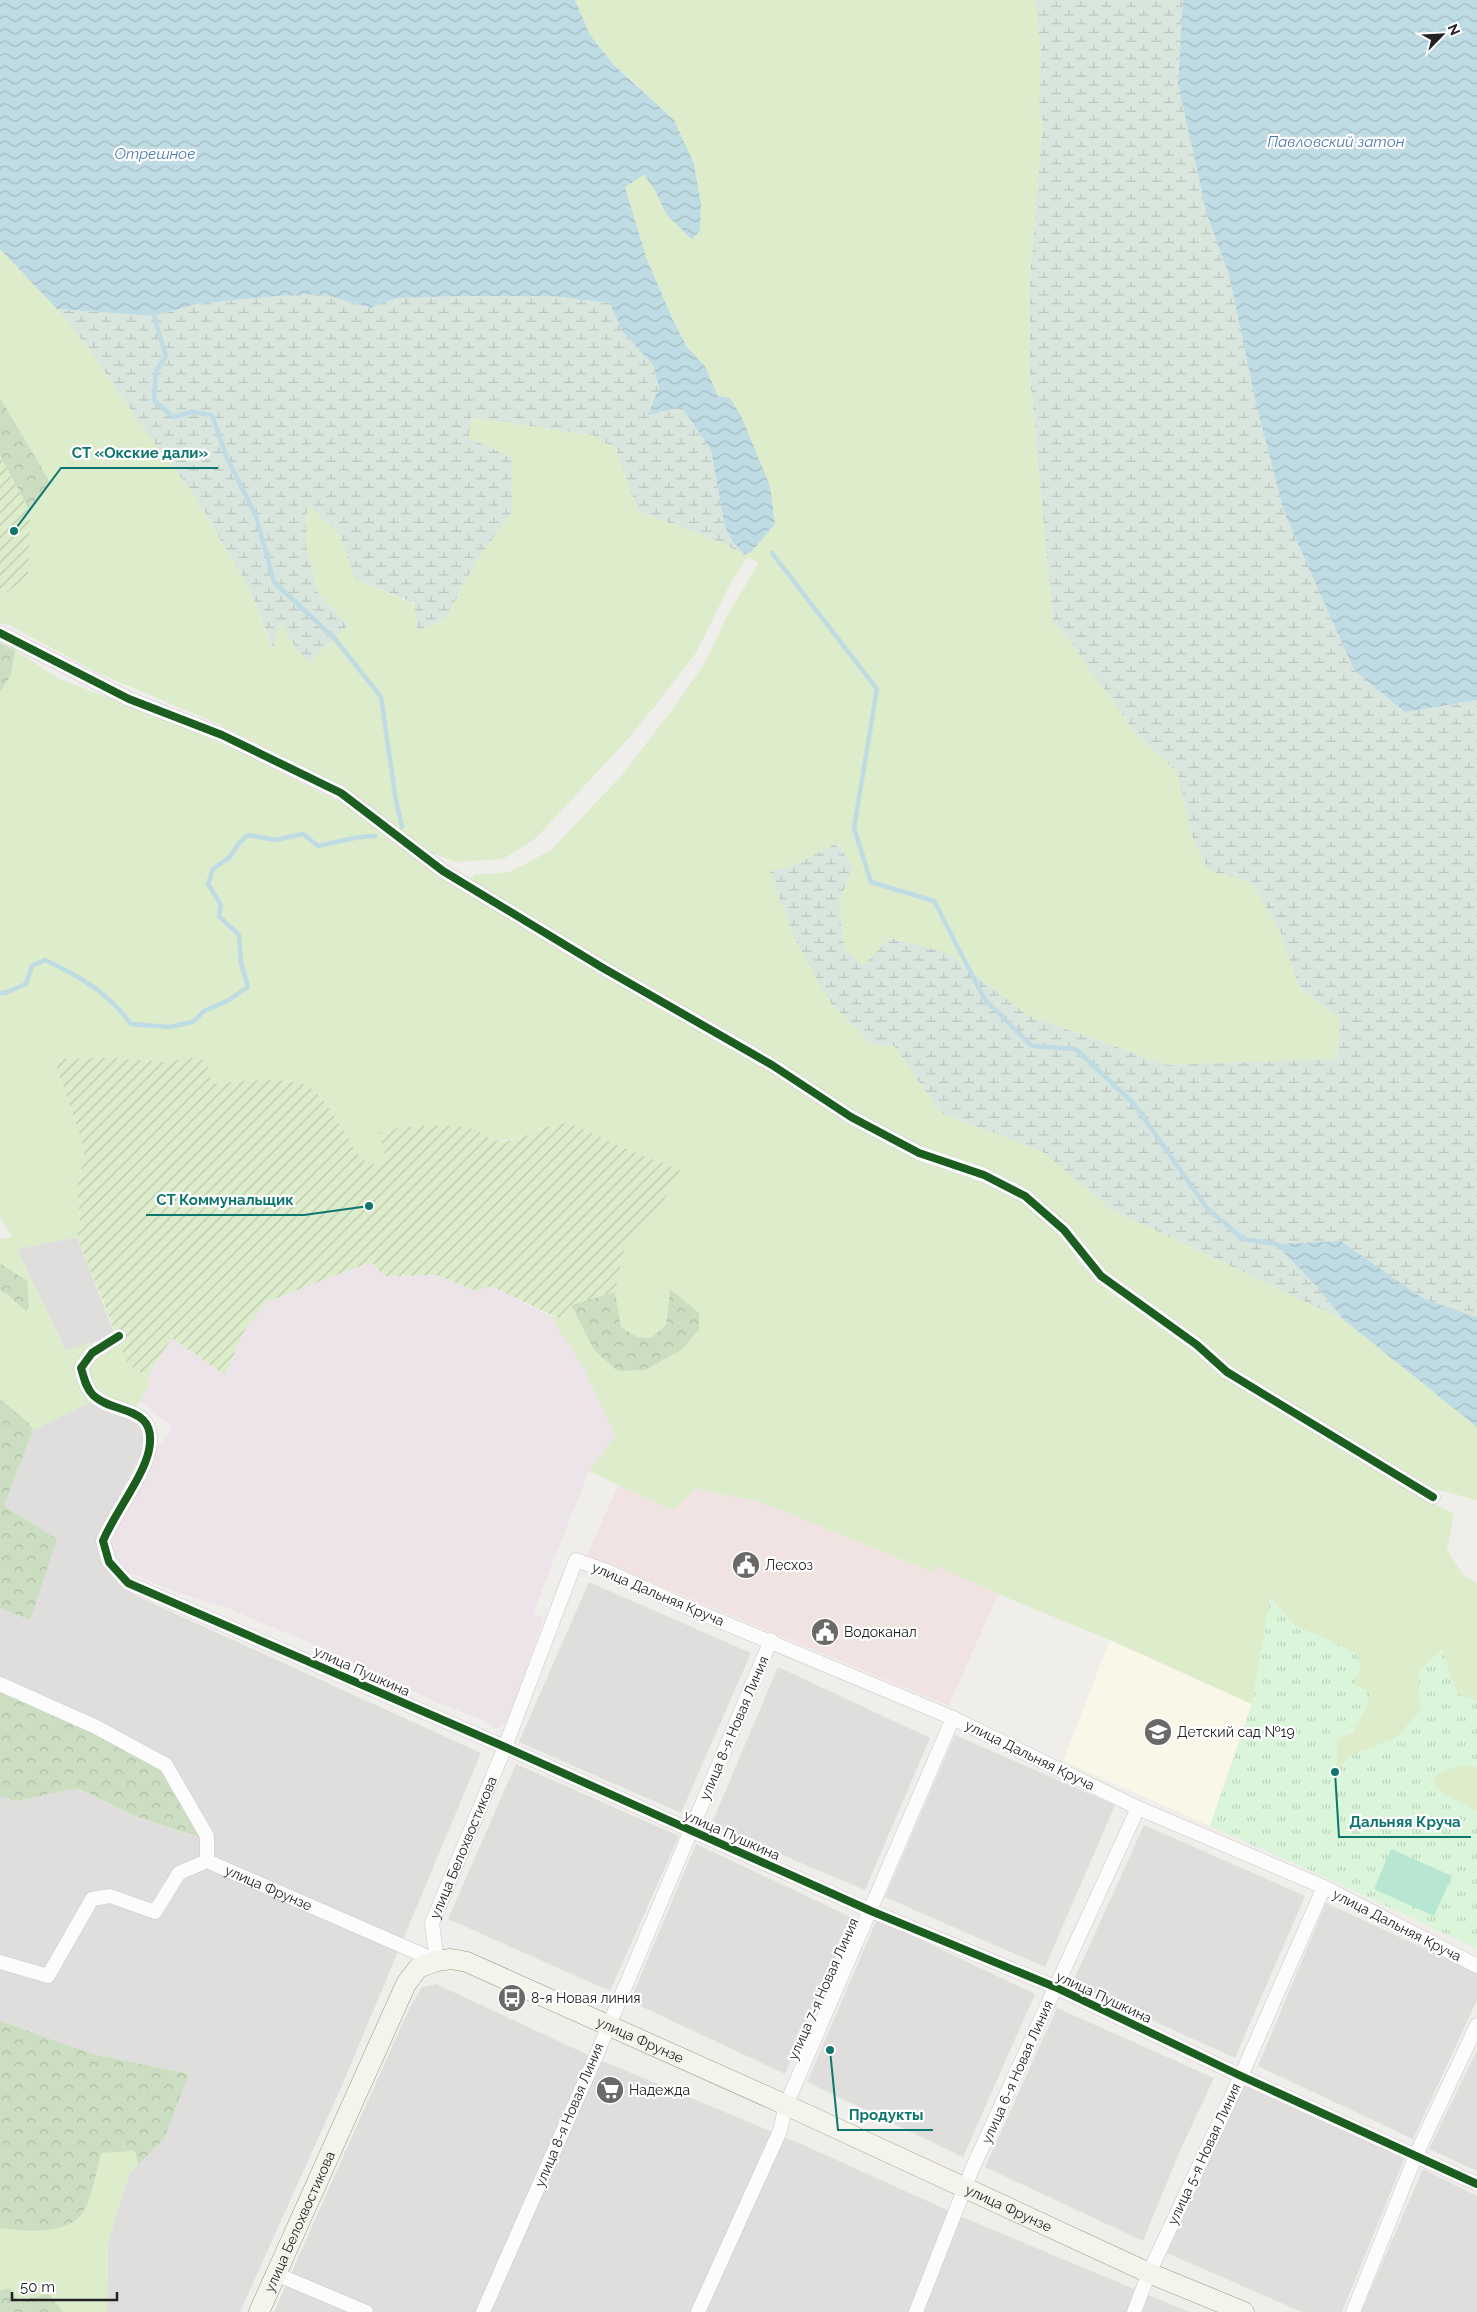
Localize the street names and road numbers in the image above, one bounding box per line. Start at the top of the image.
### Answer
street label: улица Дальняя Круча [590,1559,726,1629]
street label: улица Пушкина [312,1643,412,1699]
street label: улица 8-я Новая Линия [696,1654,772,1802]
street label: улица Дальняя Круча [963,1717,1097,1793]
street label: улица Белохвостикова [427,1774,500,1921]
street label: улица Пушкина [682,1807,782,1863]
street label: улица Фрунзе [222,1862,314,1914]
street label: улица Дальняя Круча [1330,1886,1464,1964]
street label: улица 7-я Новая Линия [784,1916,862,2062]
street label: улица Пушкина [1054,1968,1154,2026]
street label: улица 6-я Новая Линия [978,1998,1056,2146]
street label: улица Фрунзе [594,2013,686,2066]
street label: улица 8-я Новая Линия [531,2041,607,2189]
street label: улица 5-я Новая Линия [1164,2081,1244,2227]
street label: улица Белохвостикова [261,2149,338,2295]
street label: улица Фрунзе [963,2181,1054,2235]

